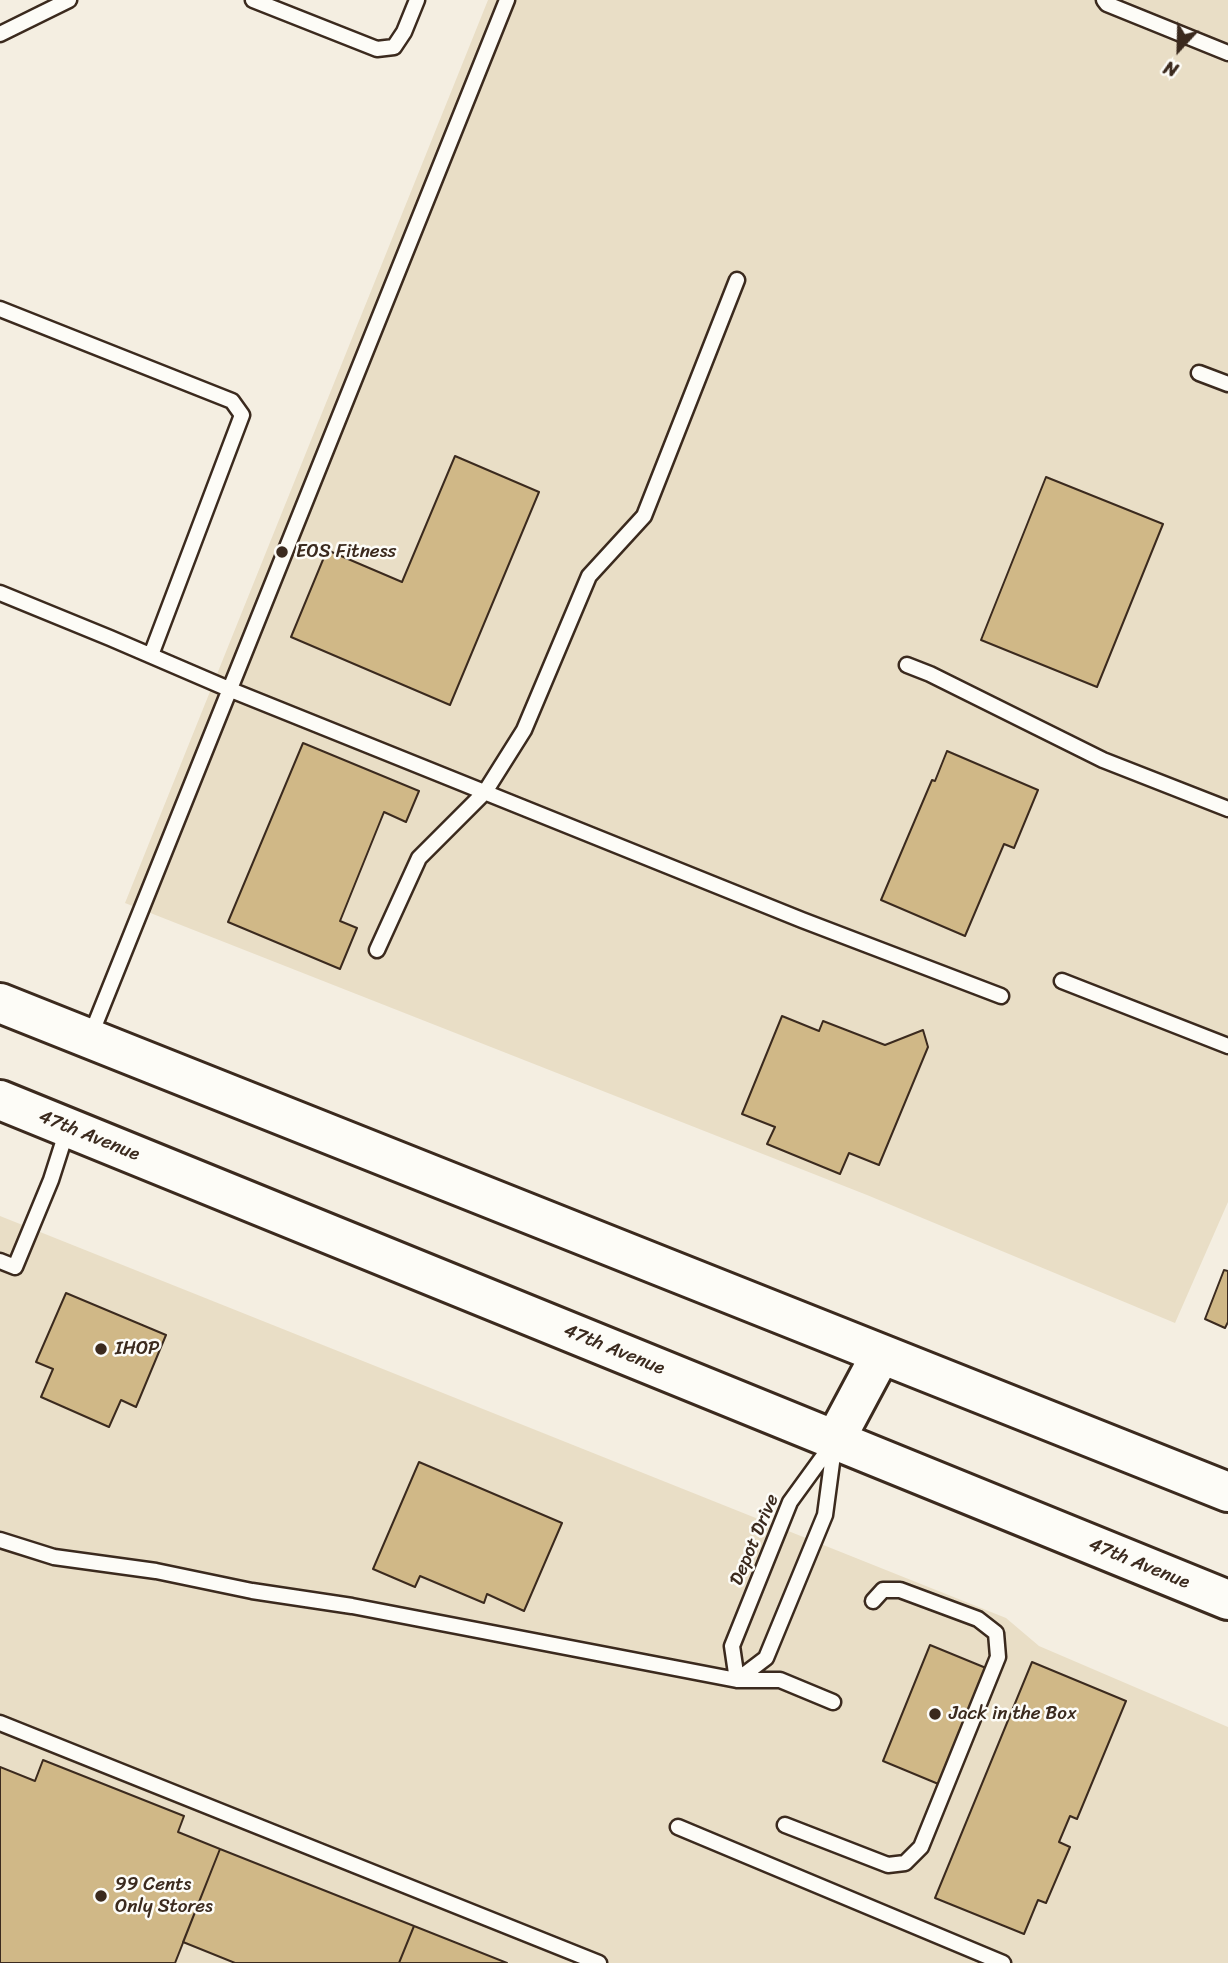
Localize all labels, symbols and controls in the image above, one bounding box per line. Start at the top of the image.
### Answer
north arrow [1144,14,1214,84]
text: N [1159,51,1183,87]
place label: EOS Fitness [296,541,396,563]
marker: EOS Fitness [274,544,290,560]
street label: 47th Avenue [35,1105,143,1167]
street label: 47th Avenue [560,1319,668,1381]
place label: IHOP [115,1338,159,1360]
marker: IHOP [93,1341,109,1357]
street label: Depot Drive [726,1491,784,1589]
street label: 47th Avenue [1085,1533,1193,1595]
place label: Jack in the Box [949,1703,1077,1725]
marker: Jack in the Box [927,1706,943,1722]
place label: 99 Cents Only Stores [115,1874,213,1918]
marker: 99 Cents Only Stores [93,1888,109,1904]

